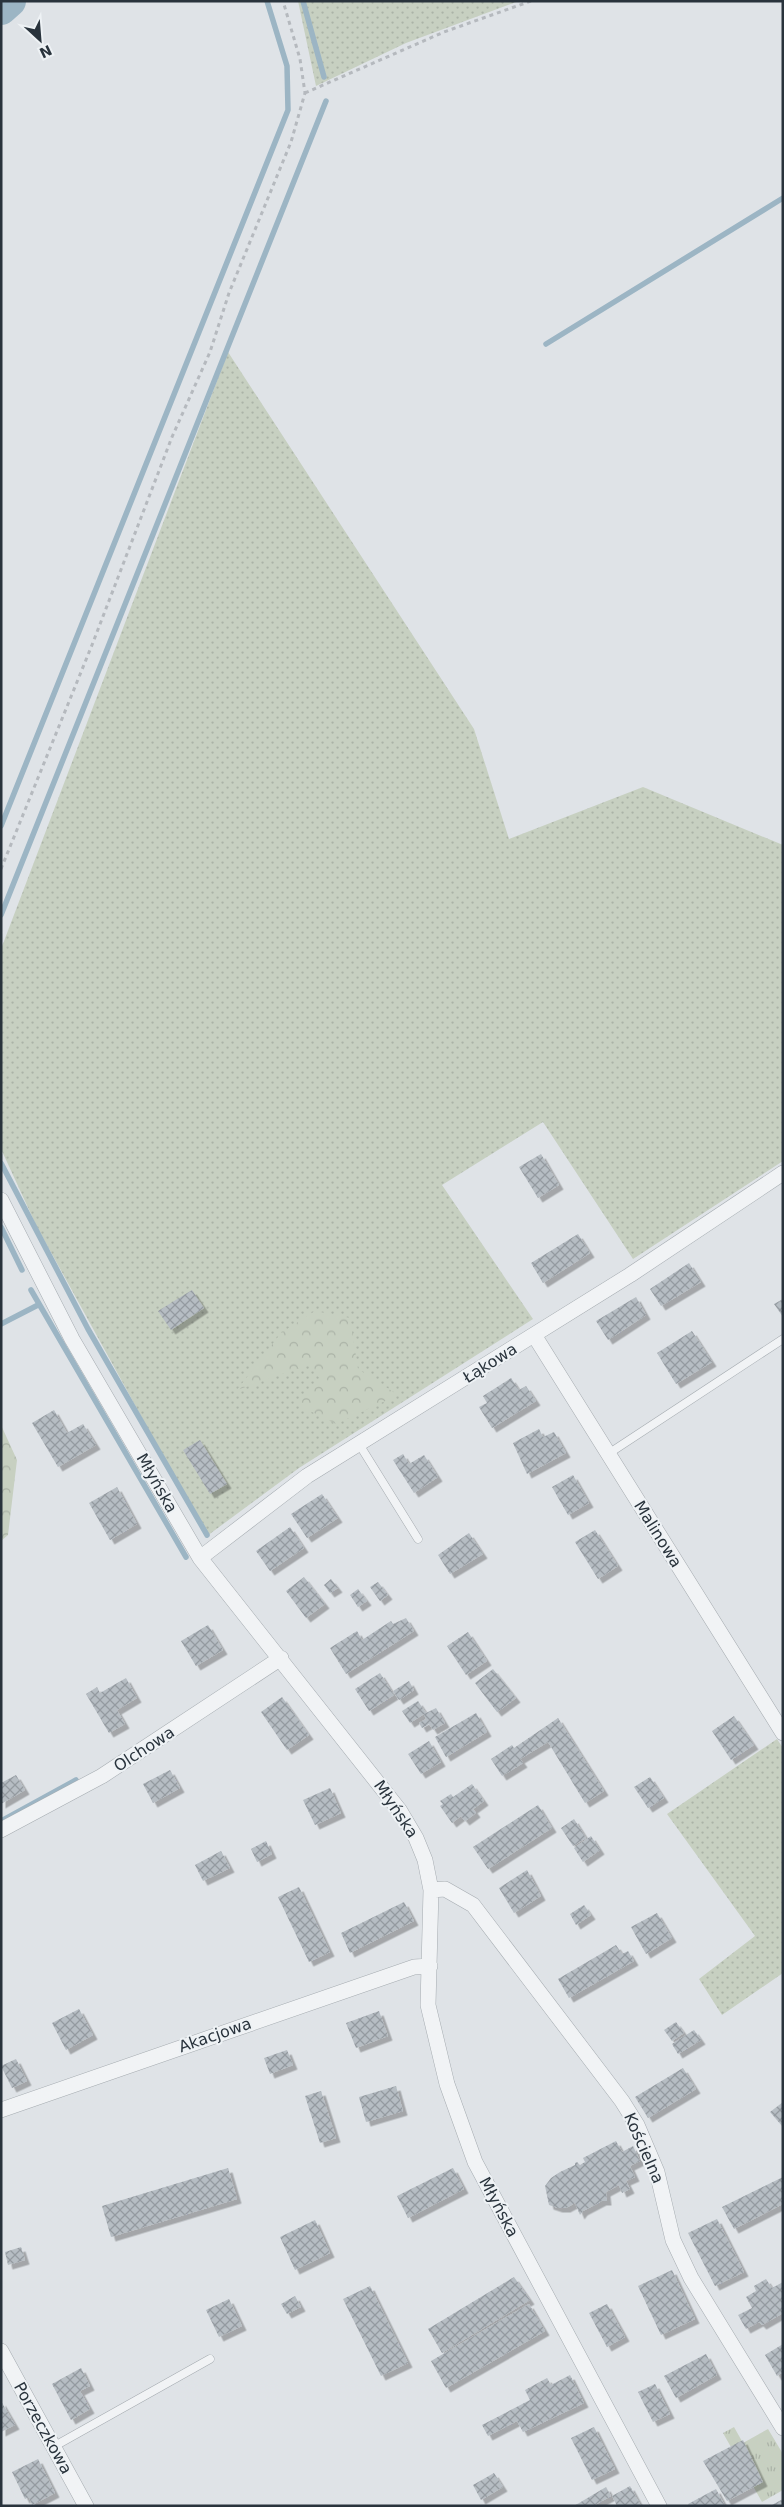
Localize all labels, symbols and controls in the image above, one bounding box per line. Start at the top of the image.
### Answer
north arrow [15,15,65,65]
text: N [37,42,54,61]
street label: Łąkowa [459,1339,521,1388]
street label: Młyńska [132,1450,182,1516]
street label: Malinowa [630,1497,686,1571]
street label: Olchowa [110,1722,178,1776]
street label: Młyńska [370,1777,422,1841]
street label: Akacjowa [176,2014,254,2056]
street label: Kościelna [620,2110,668,2186]
street label: Młyńska [475,2174,523,2240]
street label: Porzeczkowa [10,2379,76,2477]

